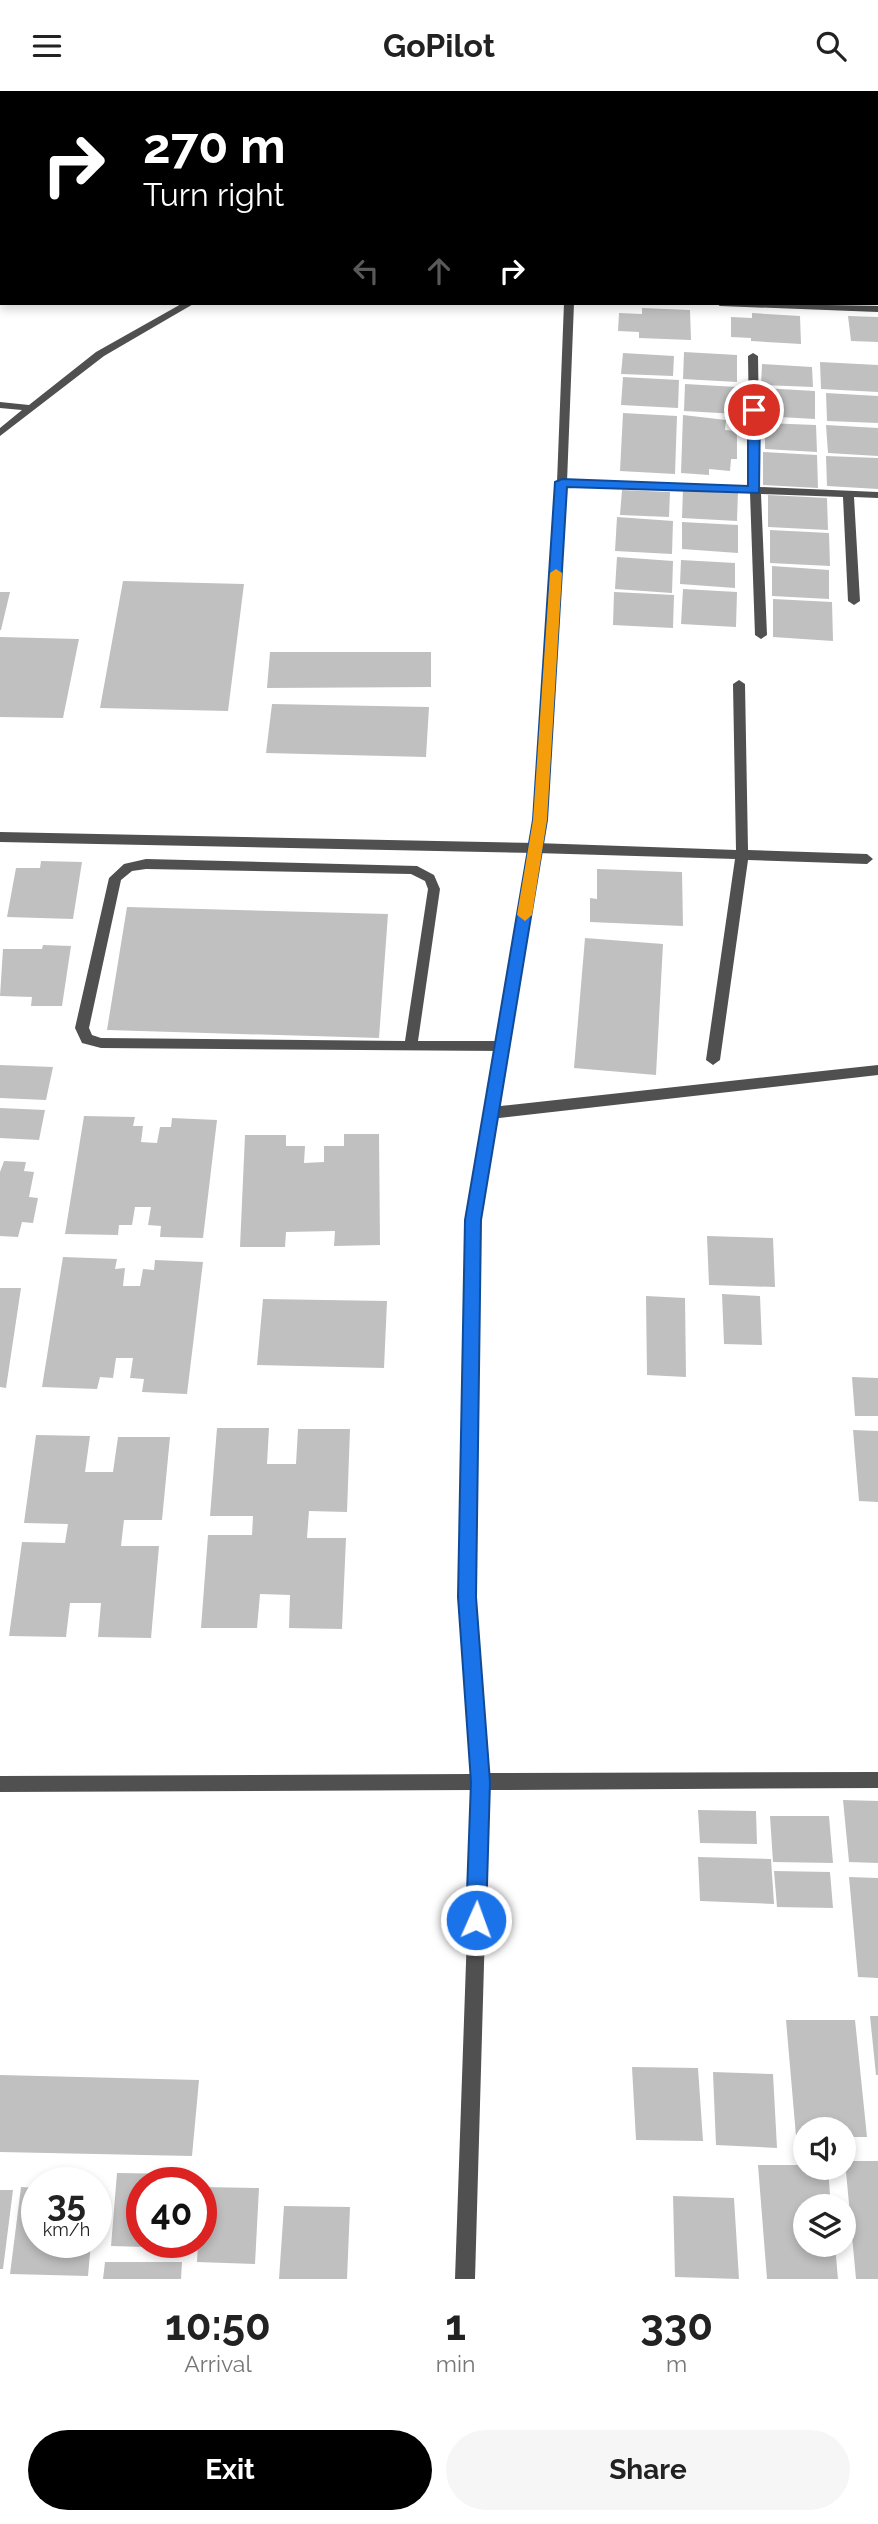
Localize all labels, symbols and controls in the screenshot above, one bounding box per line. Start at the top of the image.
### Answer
icon: menu [28,27,66,65]
text: GoPilot [383,27,495,64]
icon: search [812,27,850,65]
text: 270 m [143,117,286,174]
icon: right [28,119,119,210]
text: Turn right [143,176,284,213]
icon: left [347,252,385,290]
icon: ahead [420,252,458,290]
icon: right [493,252,531,290]
pin [724,380,784,440]
icon: arrive [735,391,773,429]
position arrow [439,1883,513,1957]
map controls [793,2117,856,2257]
button: sound [793,2117,856,2180]
speed limit sign: 40 [126,2167,217,2258]
text: 35 [47,2183,86,2224]
button: layers [793,2194,856,2257]
text: km/h [43,2219,90,2240]
text: 10:50 [165,2301,271,2350]
text: 1 [445,2301,466,2350]
text: 330 [640,2301,713,2350]
text: Arrival [184,2350,252,2377]
text: min [436,2350,475,2377]
text: m [666,2350,687,2377]
button: Exit [28,2430,432,2510]
button: Share [446,2430,850,2510]

